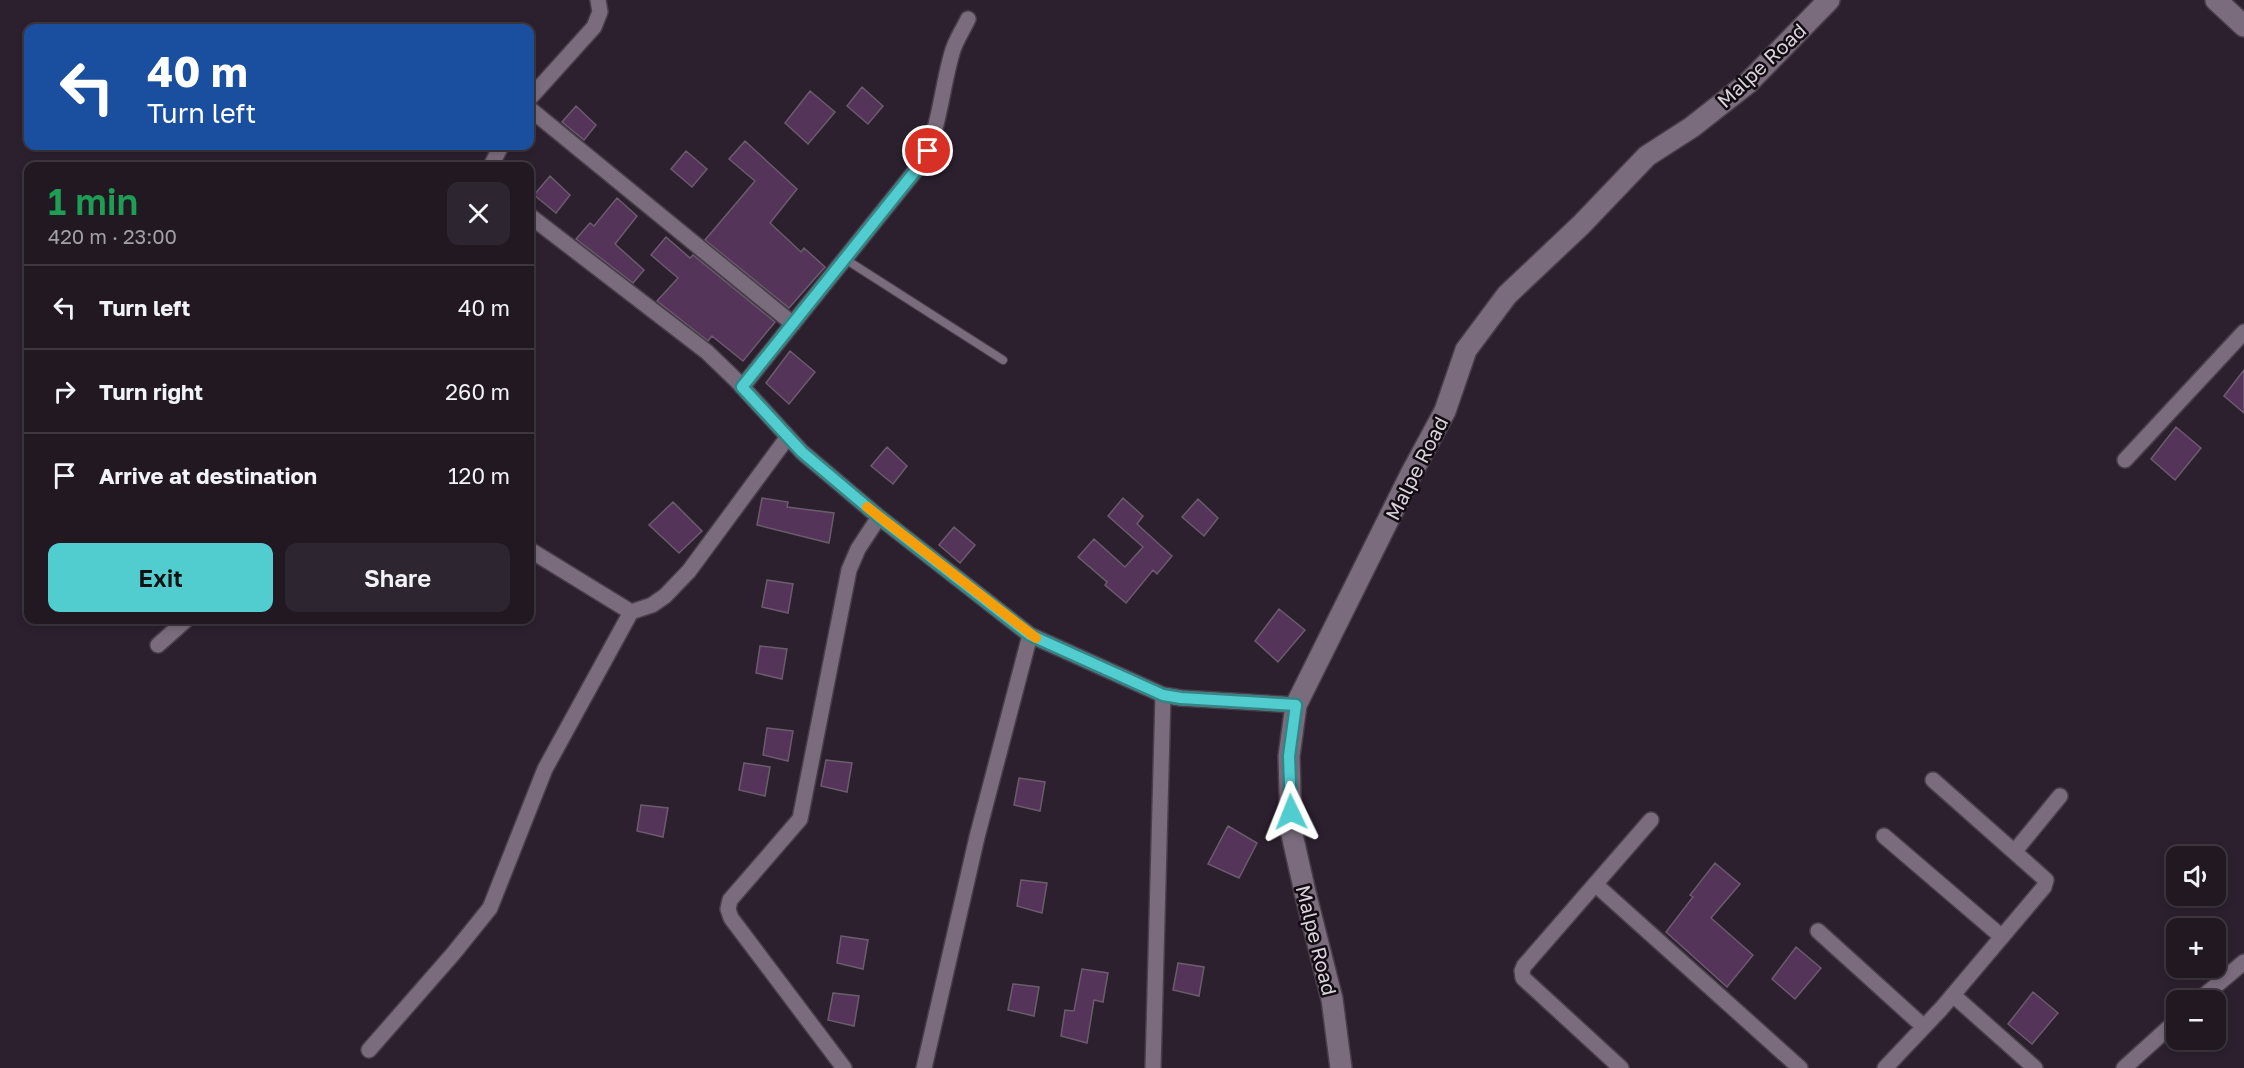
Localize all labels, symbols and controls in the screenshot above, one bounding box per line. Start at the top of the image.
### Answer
street label: Malpe Road [1712,18,1810,112]
text: 40 m [147,46,248,96]
icon: left [48,48,126,126]
text: Turn left [147,97,256,129]
pin [902,125,953,176]
icon: arrive [911,134,944,167]
text: 1 min [48,180,138,223]
button: close [447,182,510,245]
text: 420 m · 23:00 [48,224,177,248]
icon: left [48,291,81,324]
text: Turn left [99,294,190,321]
text: 40 m [458,294,510,321]
icon: right [48,375,81,408]
text: Turn right [99,378,203,405]
text: 260 m [445,378,510,405]
street label: Malpe Road [1380,412,1452,524]
icon: arrive [48,459,81,492]
text: Arrive at destination [99,462,317,489]
text: 120 m [448,462,510,489]
button: Exit [48,543,273,612]
button: Share [285,543,510,612]
position arrow [1259,780,1323,844]
map controls [2166,846,2226,1050]
button: sound [2166,846,2226,906]
street label: Malpe Road [1292,882,1342,998]
button: + [2166,918,2226,978]
button: − [2166,990,2226,1050]

